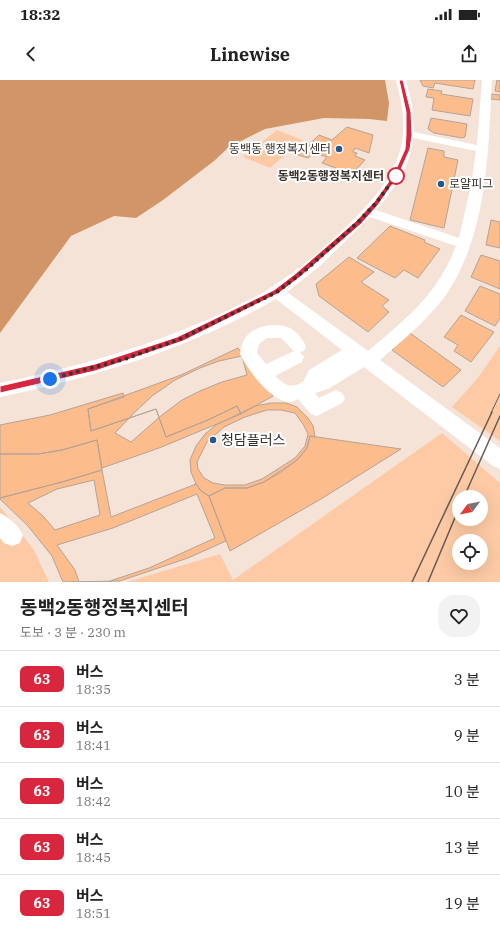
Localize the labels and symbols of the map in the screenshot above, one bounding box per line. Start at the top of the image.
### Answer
place label: 동백동 행정복지센터 [229,141,331,156]
marker: 동백동 행정복지센터 [334,144,344,154]
marker: 동백2동행정복지센터 [387,167,405,185]
place label: 동백2동행정복지센터 [277,168,384,183]
place label: 로얄피그 [449,176,493,191]
marker: 로얄피그 [436,179,446,189]
your location [40,369,60,389]
place label: 청담플러스 [221,431,286,449]
marker: 청담플러스 [208,435,218,445]
north arrow [452,490,488,526]

